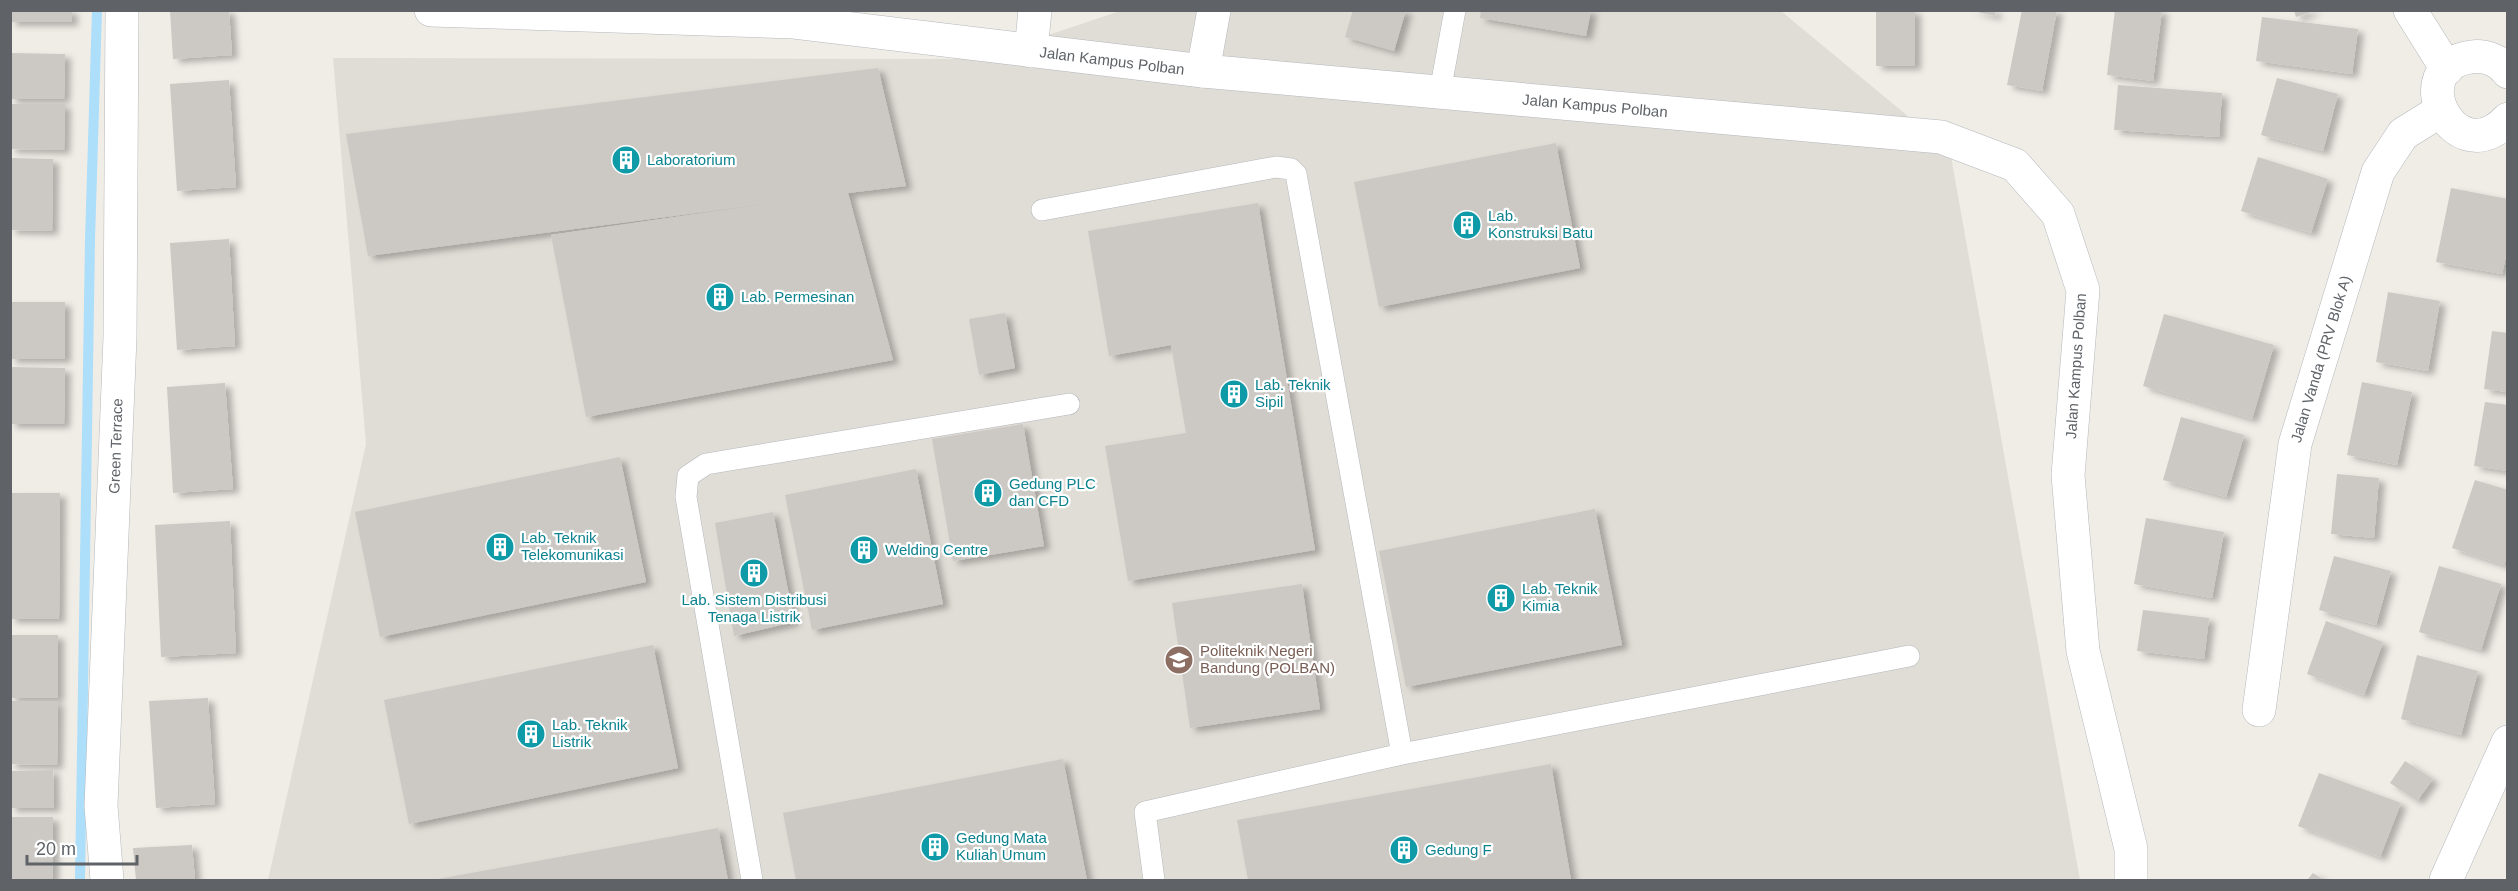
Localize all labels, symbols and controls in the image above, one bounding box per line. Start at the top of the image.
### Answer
street label: Jalan Kampus Polban [1039,43,1186,78]
street label: Jalan Kampus Polban [1522,91,1668,120]
building icon: Laboratorium [610,144,642,176]
place label: Laboratorium [647,151,735,168]
place label: Lab. Konstruksi Batu [1488,207,1593,241]
building icon: Lab. Konstruksi Batu [1451,209,1483,241]
street label: Jalan Vanda (PRV Blok A) [2287,273,2354,444]
building icon: Lab. Permesinan [704,281,736,313]
place label: Lab. Permesinan [741,288,854,305]
street label: Jalan Kampus Polban [2062,293,2089,439]
place label: Lab. Teknik Sipil [1255,376,1331,410]
building icon: Lab. Teknik Sipil [1218,378,1250,410]
street label: Green Terrace [105,398,126,494]
place label: Gedung PLC dan CFD [1009,475,1096,509]
building icon: Gedung PLC dan CFD [972,477,1004,509]
place label: Lab. Teknik Telekomunikasi [521,529,624,563]
building icon: Lab. Teknik Telekomunikasi [484,531,516,563]
building icon: Welding Centre [848,534,880,566]
place label: Welding Centre [885,541,988,558]
building icon: Lab. Sistem Distribusi Tenaga Listrik [738,557,770,589]
place label: Lab. Teknik Kimia [1522,580,1598,614]
building icon: Lab. Teknik Kimia [1485,582,1517,614]
place label: Lab. Sistem Distribusi Tenaga Listrik [681,591,827,625]
place label: Politeknik Negeri Bandung (POLBAN) [1200,642,1335,676]
school or university icon: Politeknik Negeri Bandung (POLBAN) [1163,644,1195,676]
place label: Lab. Teknik Listrik [552,716,628,750]
building icon: Lab. Teknik Listrik [515,718,547,750]
scale bar [27,828,136,866]
place label: Gedung Mata Kuliah Umum [956,829,1048,863]
building icon: Gedung Mata Kuliah Umum [919,831,951,863]
building icon: Gedung F [1388,834,1420,866]
text: 20 m [36,839,76,859]
place label: Gedung F [1425,841,1492,858]

